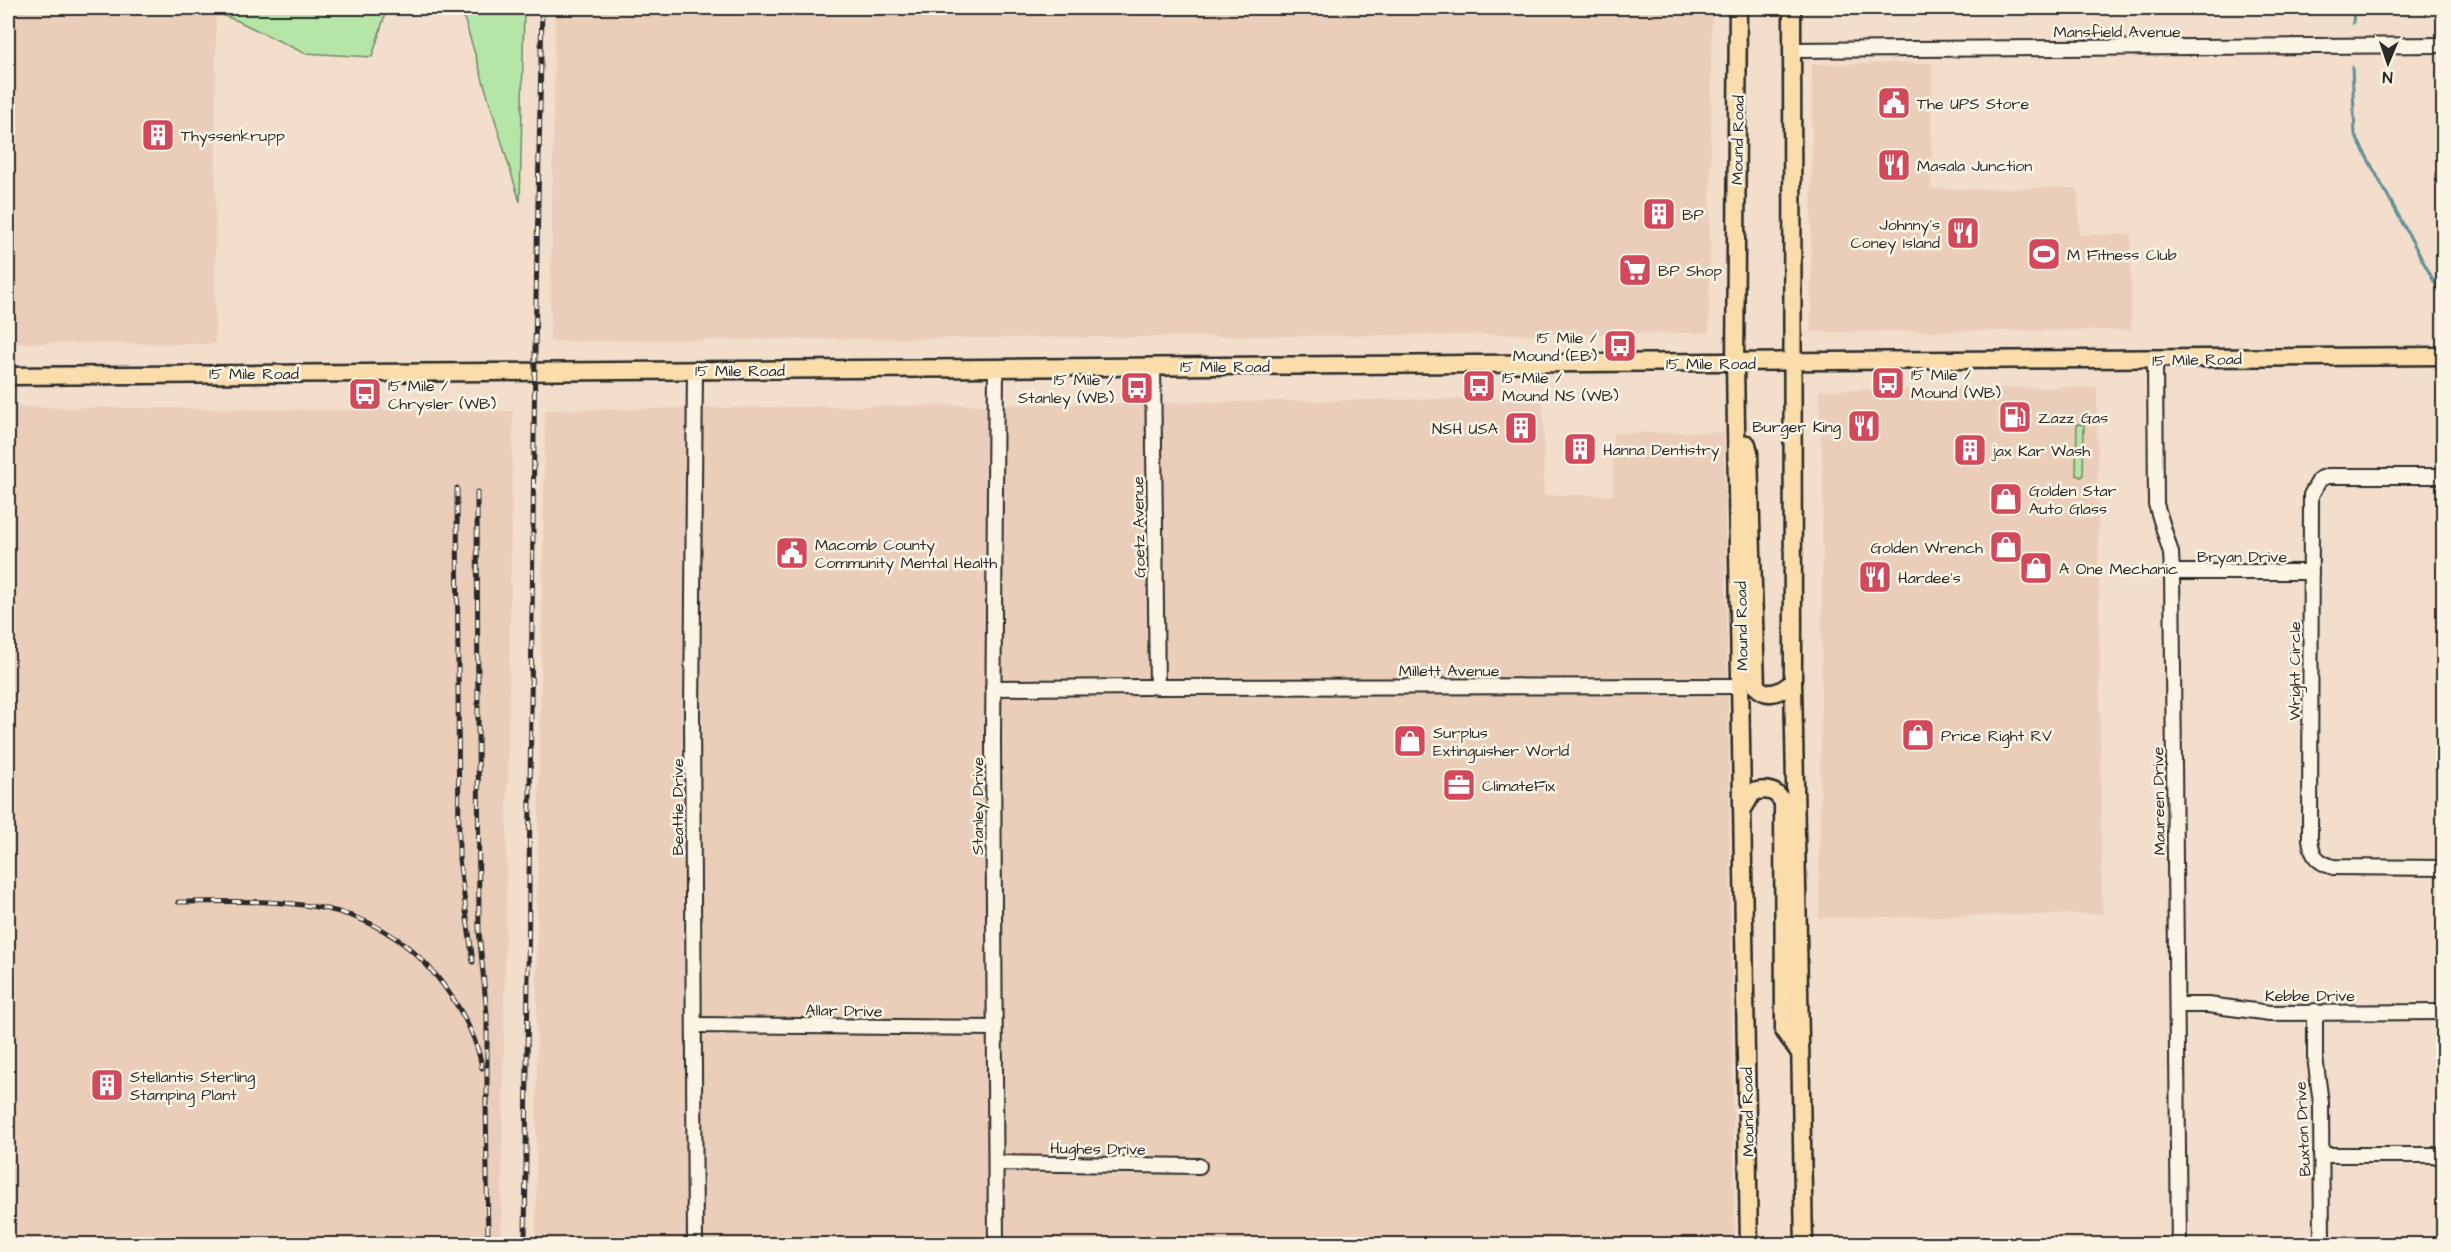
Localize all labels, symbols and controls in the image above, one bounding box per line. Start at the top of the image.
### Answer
street label: Mansfield Avenue [2053,21,2181,43]
north arrow [2358,33,2418,93]
text: N [2382,66,2393,88]
public building icon: The UPS Store [1876,85,1912,121]
place label: The UPS Store [1917,93,2029,115]
street label: Mound Road [1726,95,1750,185]
building icon: Thyssenkrupp [140,117,176,153]
place label: Thyssenkrupp [181,125,285,148]
restaurant icon: Masala Junction [1876,147,1912,183]
place label: Masala Junction [1917,155,2032,177]
building icon: BP [1641,196,1677,232]
place label: BP [1682,204,1704,226]
place label: Johnny's Coney Island [1851,214,1940,255]
restaurant icon: Johnny's Coney Island [1945,215,1981,251]
sports icon: M Fitness Club [2026,236,2062,272]
place label: M Fitness Club [2067,244,2177,266]
supermarket icon: BP Shop [1617,252,1653,288]
place label: BP Shop [1658,260,1722,282]
place label: 15 Mile / Mound (EB) [1513,327,1597,367]
bus stop icon: 15 Mile / Mound (EB) [1602,328,1638,364]
street label: 15 Mile Road [2152,348,2242,372]
street label: 15 Mile Road [1666,353,1756,375]
street label: 15 Mile Road [1180,356,1270,378]
street label: 15 Mile Road [695,360,785,382]
street label: 15 Mile Road [209,363,299,385]
place label: 15 Mile / Mound (WB) [1911,364,2001,404]
bus stop icon: 15 Mile / Mound (WB) [1870,365,1906,401]
place label: 15 Mile / Mound NS (WB) [1502,367,1619,407]
bus stop icon: 15 Mile / Mound NS (WB) [1461,368,1497,404]
place label: 15 Mile / Stanley (WB) [1018,369,1114,410]
bus stop icon: 15 Mile / Stanley (WB) [1119,370,1155,406]
place label: 15 Mile / Chrysler (WB) [388,375,496,416]
bus stop icon: 15 Mile / Chrysler (WB) [347,376,383,412]
fuel station icon: Zazz Gas [1997,399,2033,435]
place label: Zazz Gas [2038,407,2108,429]
restaurant icon: Burger King [1846,408,1882,444]
building icon: NSH USA [1503,410,1539,446]
place label: Burger King [1752,416,1841,439]
place label: NSH USA [1432,418,1498,440]
building icon: Hanna Dentistry [1562,431,1598,467]
building icon: jax Kar Wash [1952,432,1988,468]
place label: Hanna Dentistry [1603,439,1720,462]
place label: jax Kar Wash [1991,440,2090,462]
street label: Goetz Avenue [1127,476,1151,578]
place label: Golden Star Auto Glass [2029,480,2117,520]
shop icon: Golden Star Auto Glass [1988,481,2024,517]
shop icon: Golden Wrench [1988,529,2024,565]
place label: Macomb County Community Mental Health [815,534,997,575]
public building icon: Macomb County Community Mental Health [774,535,810,571]
place label: Golden Wrench [1871,537,1983,559]
street label: Bryan Drive [2197,546,2287,569]
shop icon: A One Mechanic [2018,550,2054,586]
place label: A One Mechanic [2059,558,2178,580]
restaurant icon: Hardee's [1857,559,1893,595]
place label: Hardee's [1898,567,1961,589]
street label: Mound Road [1730,581,1754,671]
street label: Wright Circle [2284,621,2307,721]
street label: Millett Avenue [1399,660,1500,682]
shop icon: Price Right RV [1900,717,1936,753]
place label: Surplus Extinguisher World [1433,722,1569,763]
shop icon: Surplus Extinguisher World [1392,723,1428,759]
place label: Price Right RV [1941,725,2052,748]
street label: Maureen Drive [2147,746,2171,855]
street label: Stanley Drive [967,757,990,855]
street label: Beattie Drive [667,758,689,856]
office icon: ClimateFix [1441,767,1477,803]
place label: ClimateFix [1482,775,1555,797]
street label: Kebbe Drive [2265,985,2355,1007]
street label: Allar Drive [805,999,883,1023]
place label: Stellantis Sterling Stamping Plant [130,1066,255,1107]
building icon: Stellantis Sterling Stamping Plant [89,1067,125,1103]
street label: Mound Road [1736,1067,1760,1157]
street label: Buxton Drive [2289,1080,2316,1177]
street label: Hughes Drive [1050,1137,1146,1162]

